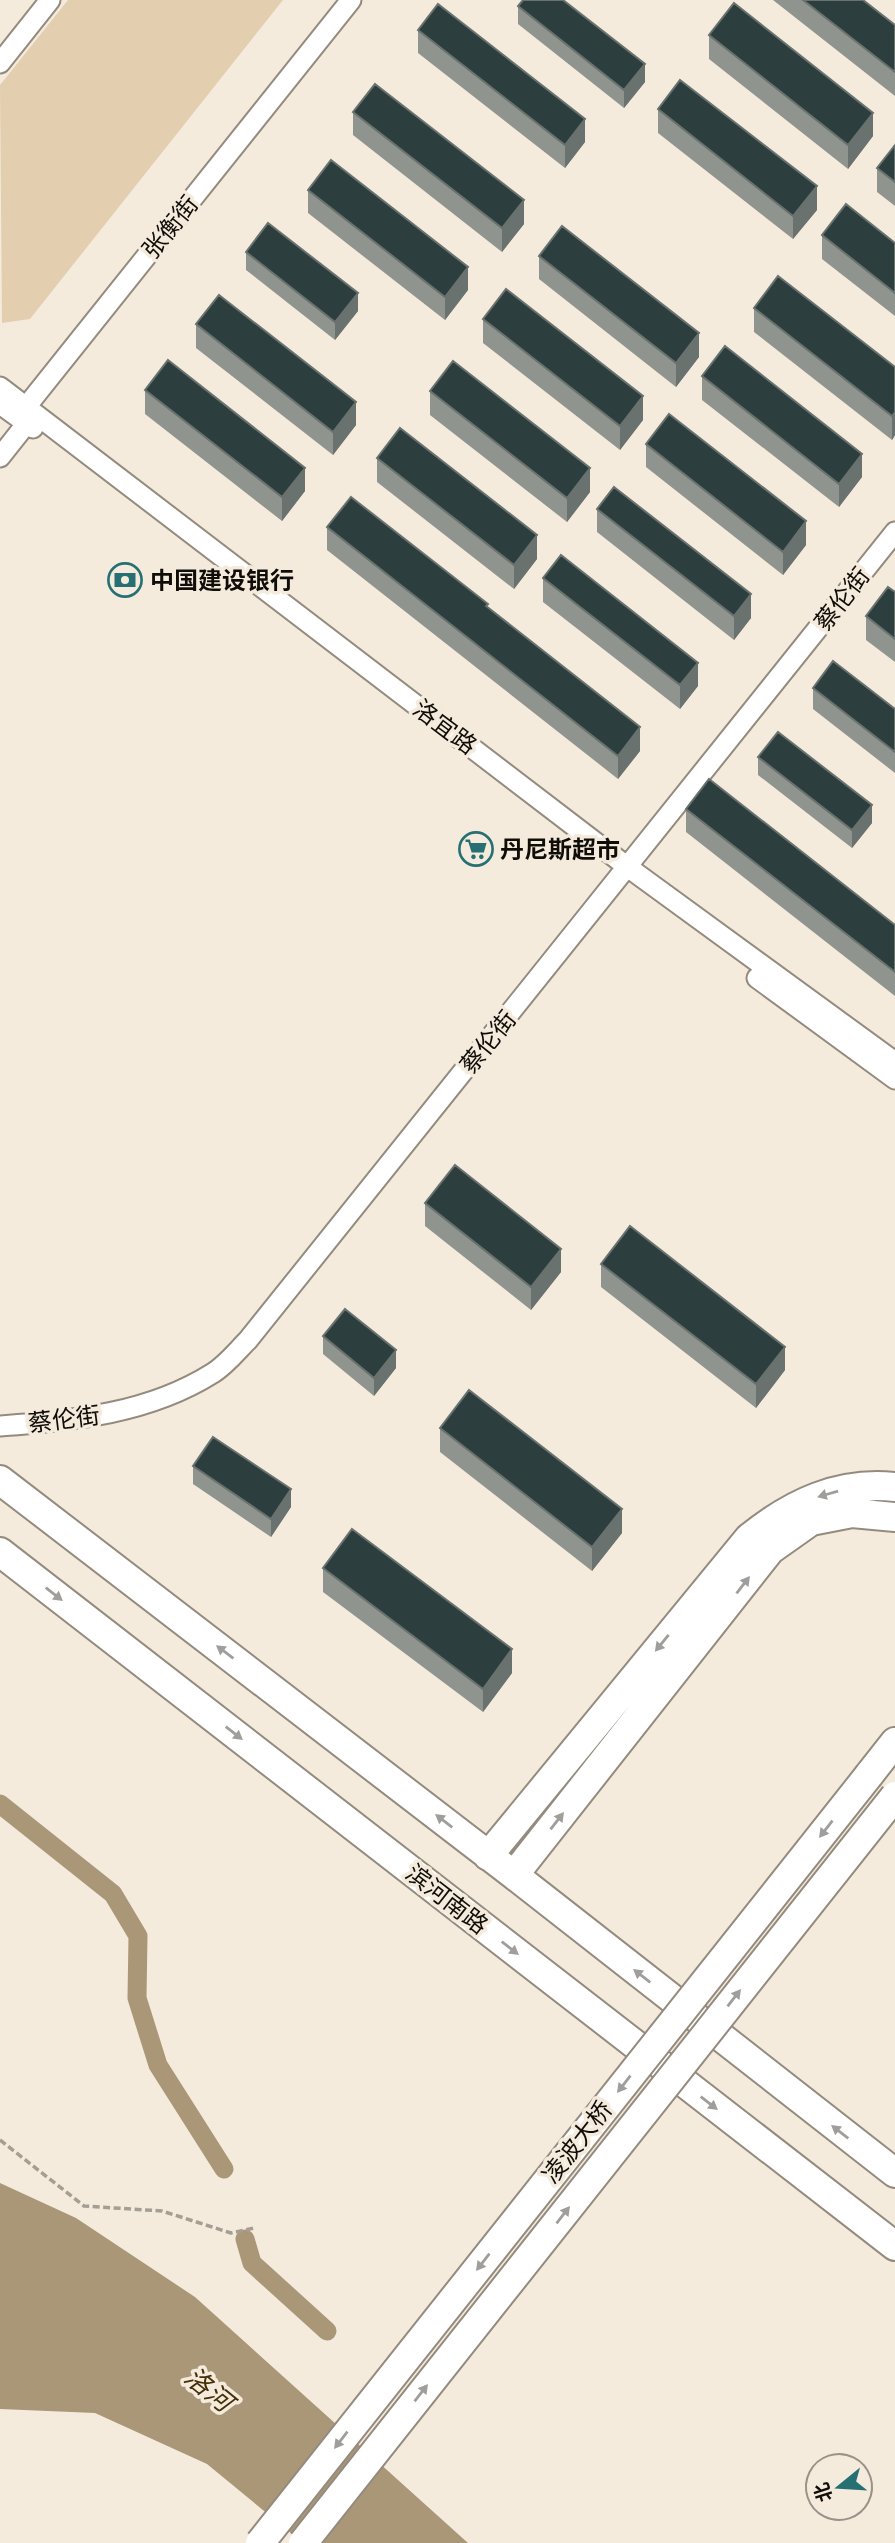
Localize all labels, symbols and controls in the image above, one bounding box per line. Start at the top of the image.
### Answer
street label: 张衡街 [137,191,203,263]
bank icon: 中国建设银行 [106,561,144,599]
street label: 蔡伦街 [809,562,875,636]
place label: 中国建设银行 [150,567,294,594]
street label: 洛宜路 [408,695,482,759]
supermarket icon: 丹尼斯超市 [457,830,495,868]
place label: 丹尼斯超市 [500,836,620,863]
street label: 蔡伦街 [455,1006,521,1078]
street label: 蔡伦街 [27,1401,101,1437]
one-way arrow [817,1489,838,1499]
one-way arrow [735,1576,750,1594]
one-way arrow [45,1586,63,1600]
one-way arrow [655,1633,670,1651]
one-way arrow [217,1644,235,1659]
one-way arrow [225,1725,243,1739]
one-way arrow [549,1813,564,1831]
one-way arrow [435,1814,453,1829]
one-way arrow [819,1819,834,1837]
street label: 滨河南路 [401,1859,493,1939]
one-way arrow [501,1940,519,1954]
one-way arrow [634,1968,652,1983]
one-way arrow [727,1990,742,2008]
one-way arrow [616,2074,631,2092]
one-way arrow [700,2095,718,2109]
street label: 凌波大桥 [537,2096,617,2188]
one-way arrow [832,2125,849,2140]
one-way arrow [555,2206,569,2224]
one-way arrow [475,2252,490,2270]
water label: 洛河 [180,2361,242,2420]
one-way arrow [414,2385,429,2403]
one-way arrow [334,2431,349,2449]
north arrow [804,2452,874,2522]
text: 北 [809,2480,836,2505]

